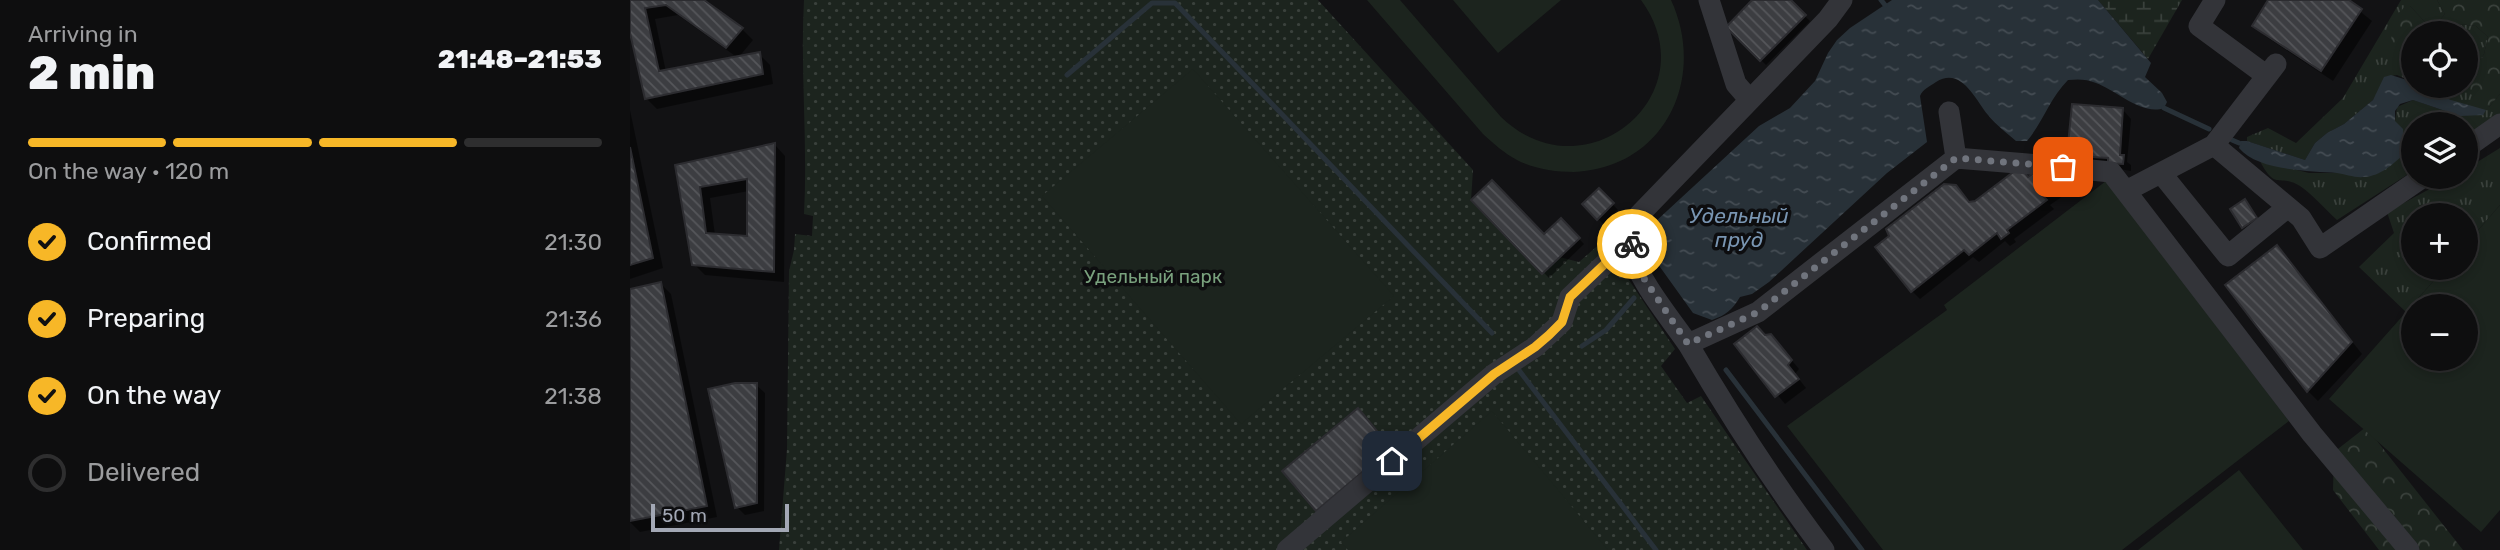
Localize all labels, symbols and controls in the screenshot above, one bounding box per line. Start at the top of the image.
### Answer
text: Arriving in [28,20,138,48]
map controls [2401,21,2478,371]
button: locate [2401,21,2478,98]
text: 21:48–21:53 [438,44,602,75]
text: 2 min [28,46,155,101]
button: layers [2401,112,2478,189]
pin [2033,137,2093,197]
icon: bag [2044,148,2082,186]
text: On the way · 120 m [28,157,229,185]
water label: Удельный пруд [1689,203,1789,252]
button: + [2401,203,2478,280]
courier [1597,209,1667,279]
icon: check [28,223,66,261]
icon: bike [1613,225,1651,263]
text: Confirmed [87,226,212,257]
text: 21:30 [544,228,602,256]
park label: Удельный парк [1084,265,1222,288]
button: − [2401,294,2478,371]
icon: check [28,300,66,338]
text: Preparing [87,303,205,334]
text: 21:36 [545,305,602,333]
icon: check [28,377,66,415]
text: On the way [87,380,221,411]
text: 21:38 [544,382,602,410]
pin [1362,431,1422,491]
icon: home [1373,442,1411,480]
text: Delivered [87,457,200,488]
scale bar [651,501,789,533]
text: 50 m [662,504,707,527]

